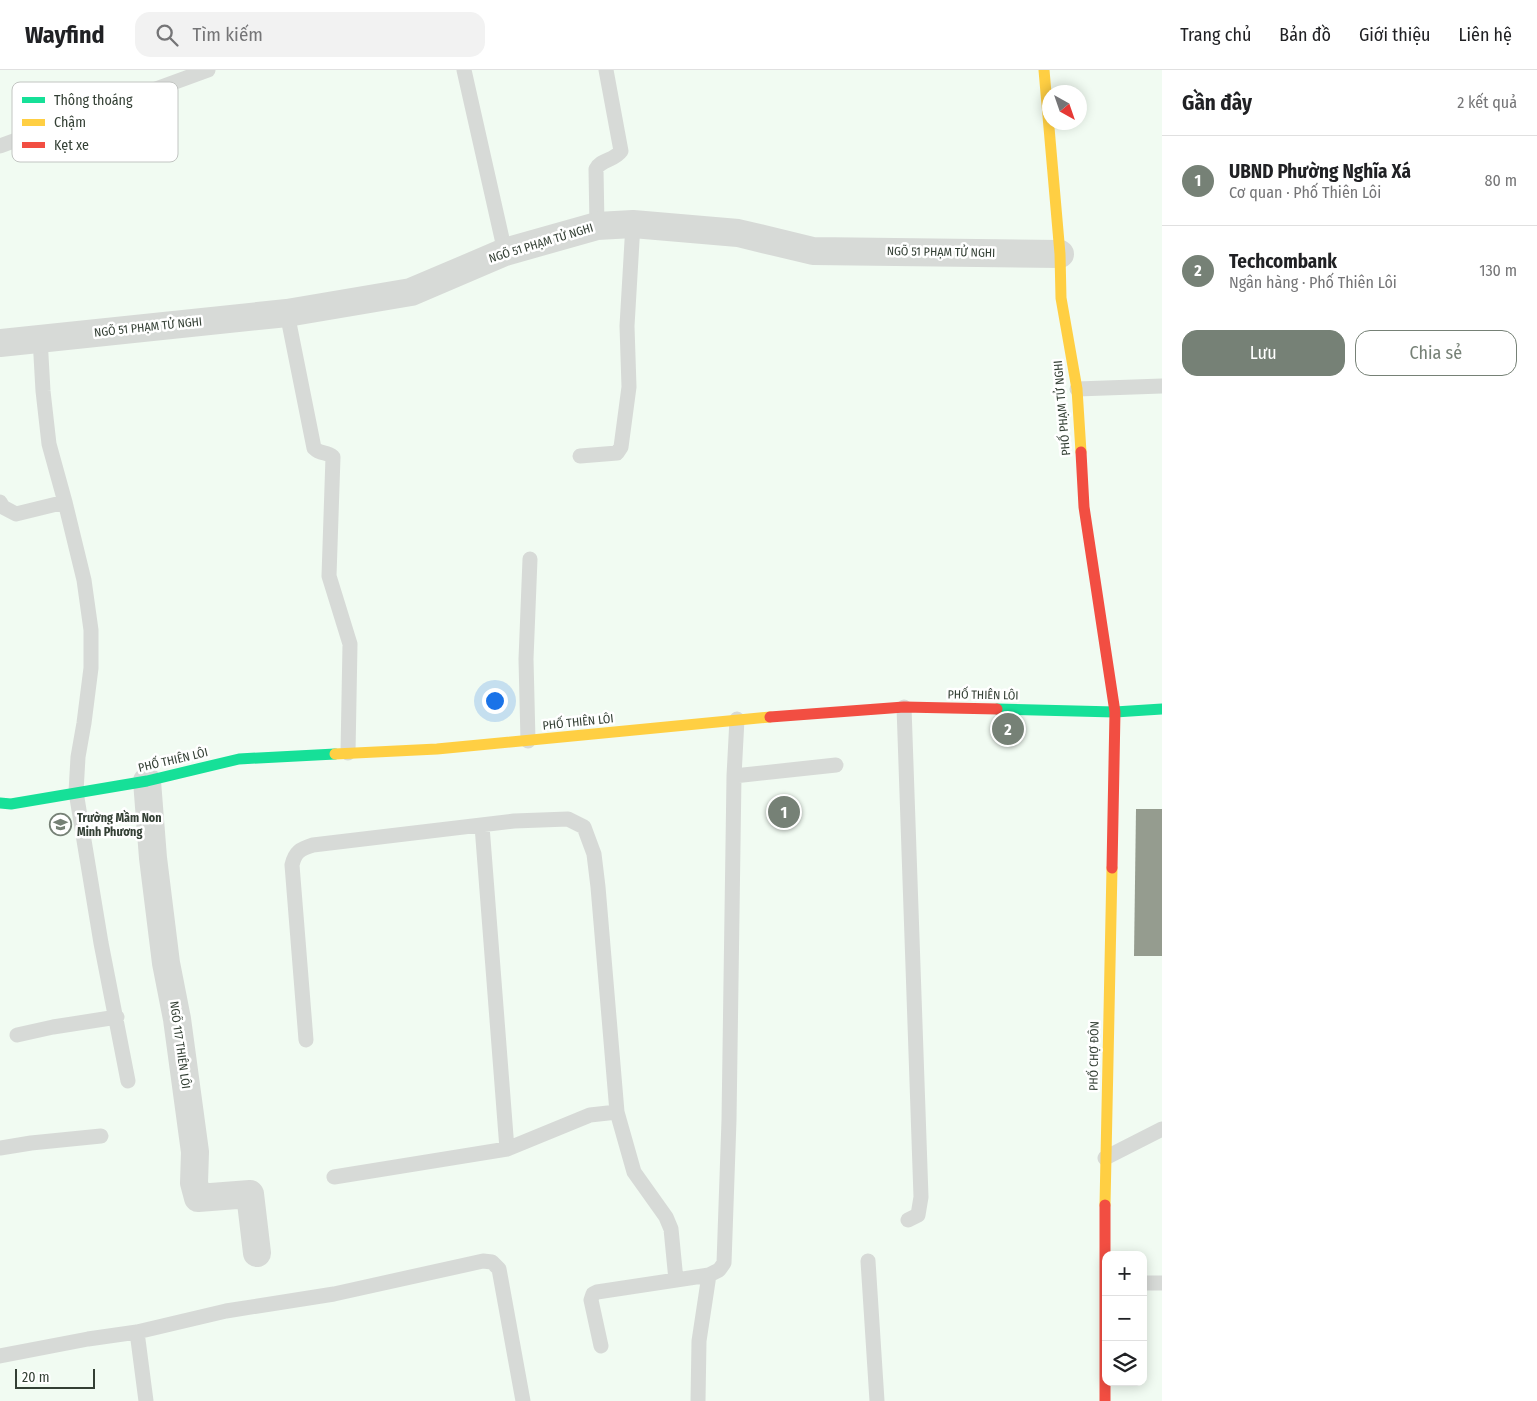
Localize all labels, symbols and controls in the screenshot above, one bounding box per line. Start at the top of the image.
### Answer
search box [135,12,485,57]
text: Wayfind [25,21,105,49]
icon: search [153,21,181,49]
text: Tìm kiếm [193,23,263,46]
text: Trang chủ [1180,24,1251,46]
text: Bản đồ [1279,24,1331,46]
text: Giới thiệu [1359,24,1431,46]
text: Liên hệ [1459,24,1512,46]
legend [12,82,178,162]
north arrow [1042,85,1087,130]
text: Gần đây [1182,90,1252,116]
text: Thông thoáng [54,92,133,109]
text: 2 kết quả [1457,93,1517,112]
text: Chậm [54,114,86,131]
text: Kẹt xe [54,137,89,154]
text: UBND Phường Nghĩa Xá [1229,160,1411,183]
text: 1 [1195,171,1201,190]
text: 80 m [1485,171,1517,190]
text: Cơ quan · Phố Thiên Lôi [1229,183,1381,202]
street label: NGÕ 51 PHẠM TỬ NGHI [486,219,595,266]
street label: NGÕ 51 PHẠM TỬ NGHI [887,242,995,260]
text: Techcombank [1229,250,1337,273]
text: 2 [1194,261,1202,280]
text: 130 m [1479,261,1517,280]
text: Ngân hàng · Phố Thiên Lôi [1229,273,1397,292]
street label: NGÕ 51 PHẠM TỬ NGHI [93,312,203,340]
button: Lưu [1182,330,1345,376]
button: Chia sẻ [1355,330,1517,376]
street label: PHỐ PHẠM TỬ NGHI [1048,360,1073,456]
street label: PHỐ THIÊN LÔI [947,684,1019,703]
your location [482,688,508,714]
street label: PHỐ THIÊN LÔI [542,708,614,733]
pin: 2 [992,710,1024,748]
street label: PHỐ THIÊN LÔI [136,742,209,775]
pin: 1 [768,793,800,831]
place label: Trường Mầm Non Minh Phương [77,809,162,839]
school or university icon: Trường Mầm Non Minh Phương [49,813,73,837]
street label: NGÕ 117 THIÊN LÔI [167,1000,194,1090]
street label: PHỐ CHỢ ĐÔN [1083,1021,1102,1091]
map controls [1102,1251,1147,1386]
button: + [1102,1251,1147,1296]
button: − [1102,1296,1147,1341]
button: layers [1102,1341,1147,1386]
scale bar [15,1366,95,1389]
text: 20 m [22,1369,50,1386]

